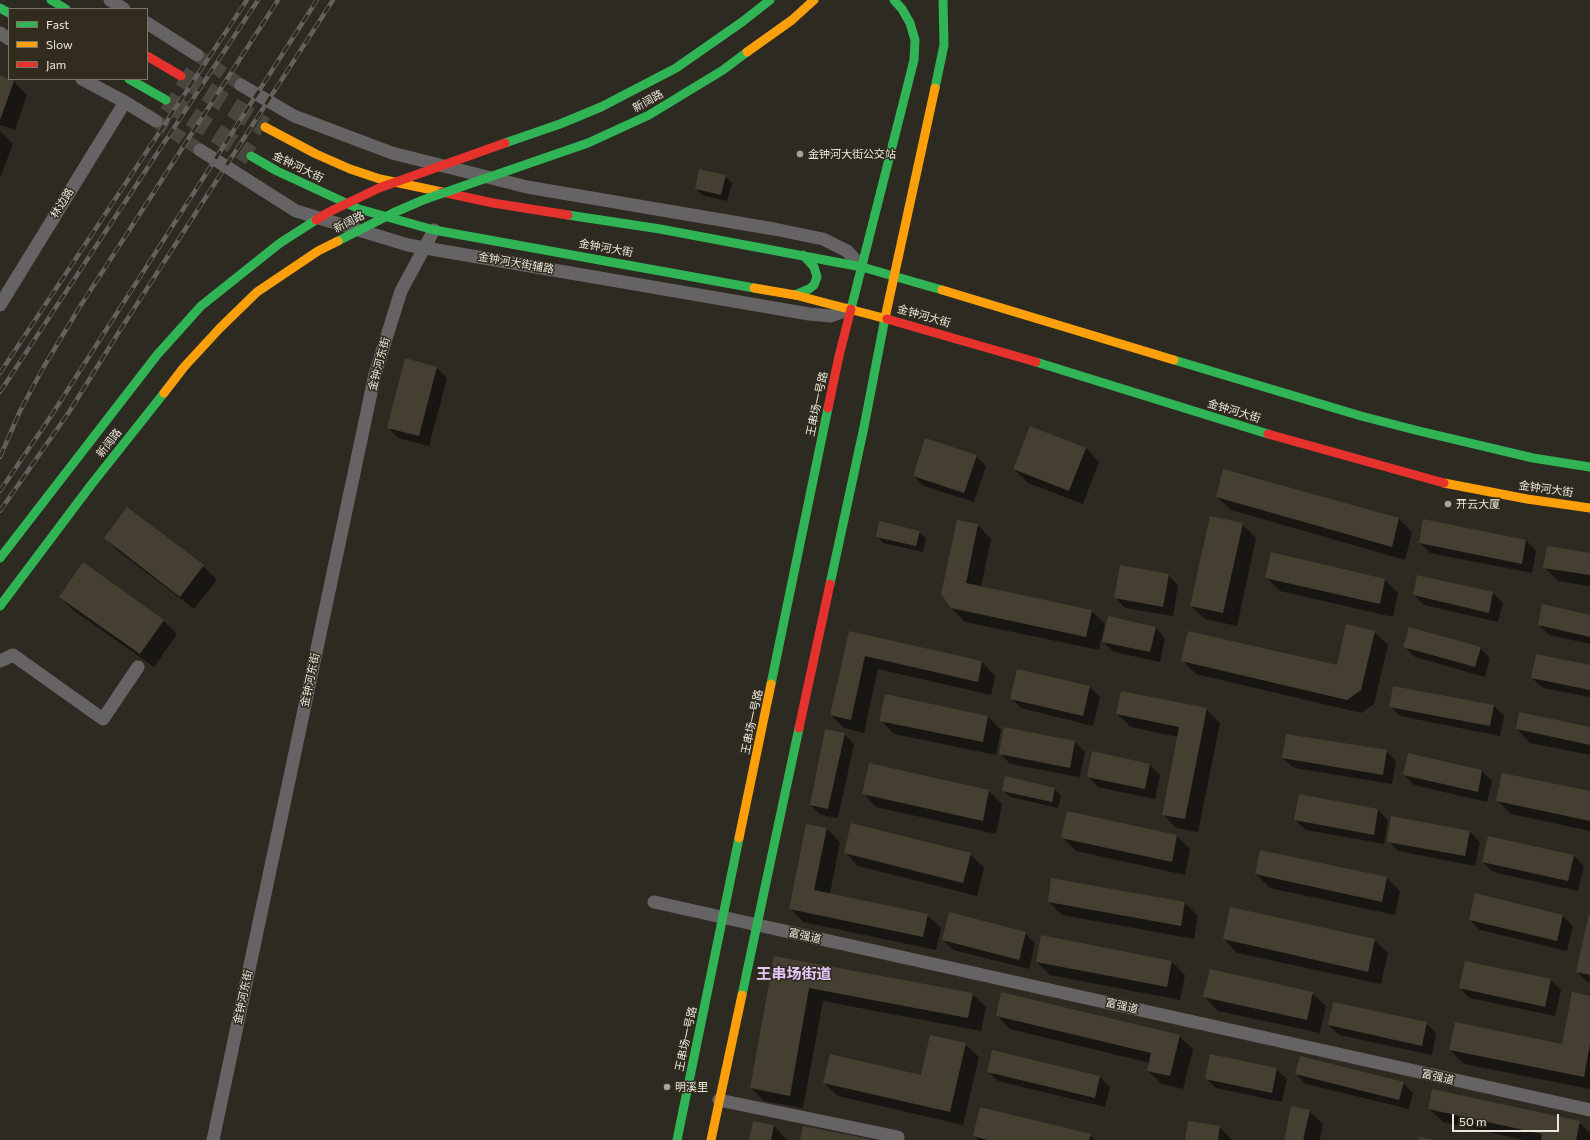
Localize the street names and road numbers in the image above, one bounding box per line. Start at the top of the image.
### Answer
street label: 新阔路 [630,87,666,115]
street label: 金钟河大街 [270,149,326,185]
street label: 林边路 [48,186,76,220]
street label: 新阔路 [331,209,367,235]
street label: 金钟河大街 [578,237,634,259]
street label: 金钟河大街辅路 [477,250,555,276]
street label: 金钟河大街 [896,302,952,330]
street label: 金钟河东街 [366,336,392,392]
street label: 王串场一号路 [804,370,830,438]
street label: 金钟河大街 [1206,397,1262,425]
street label: 新阔路 [94,426,124,460]
street label: 金钟河大街 [1518,479,1574,499]
street label: 金钟河东街 [298,652,322,708]
street label: 王串场一号路 [739,688,765,756]
street label: 富强道 [787,926,823,946]
street label: 金钟河东街 [231,969,255,1025]
street label: 富强道 [1104,996,1140,1016]
street label: 王串场一号路 [673,1005,699,1073]
street label: 富强道 [1420,1067,1456,1087]

